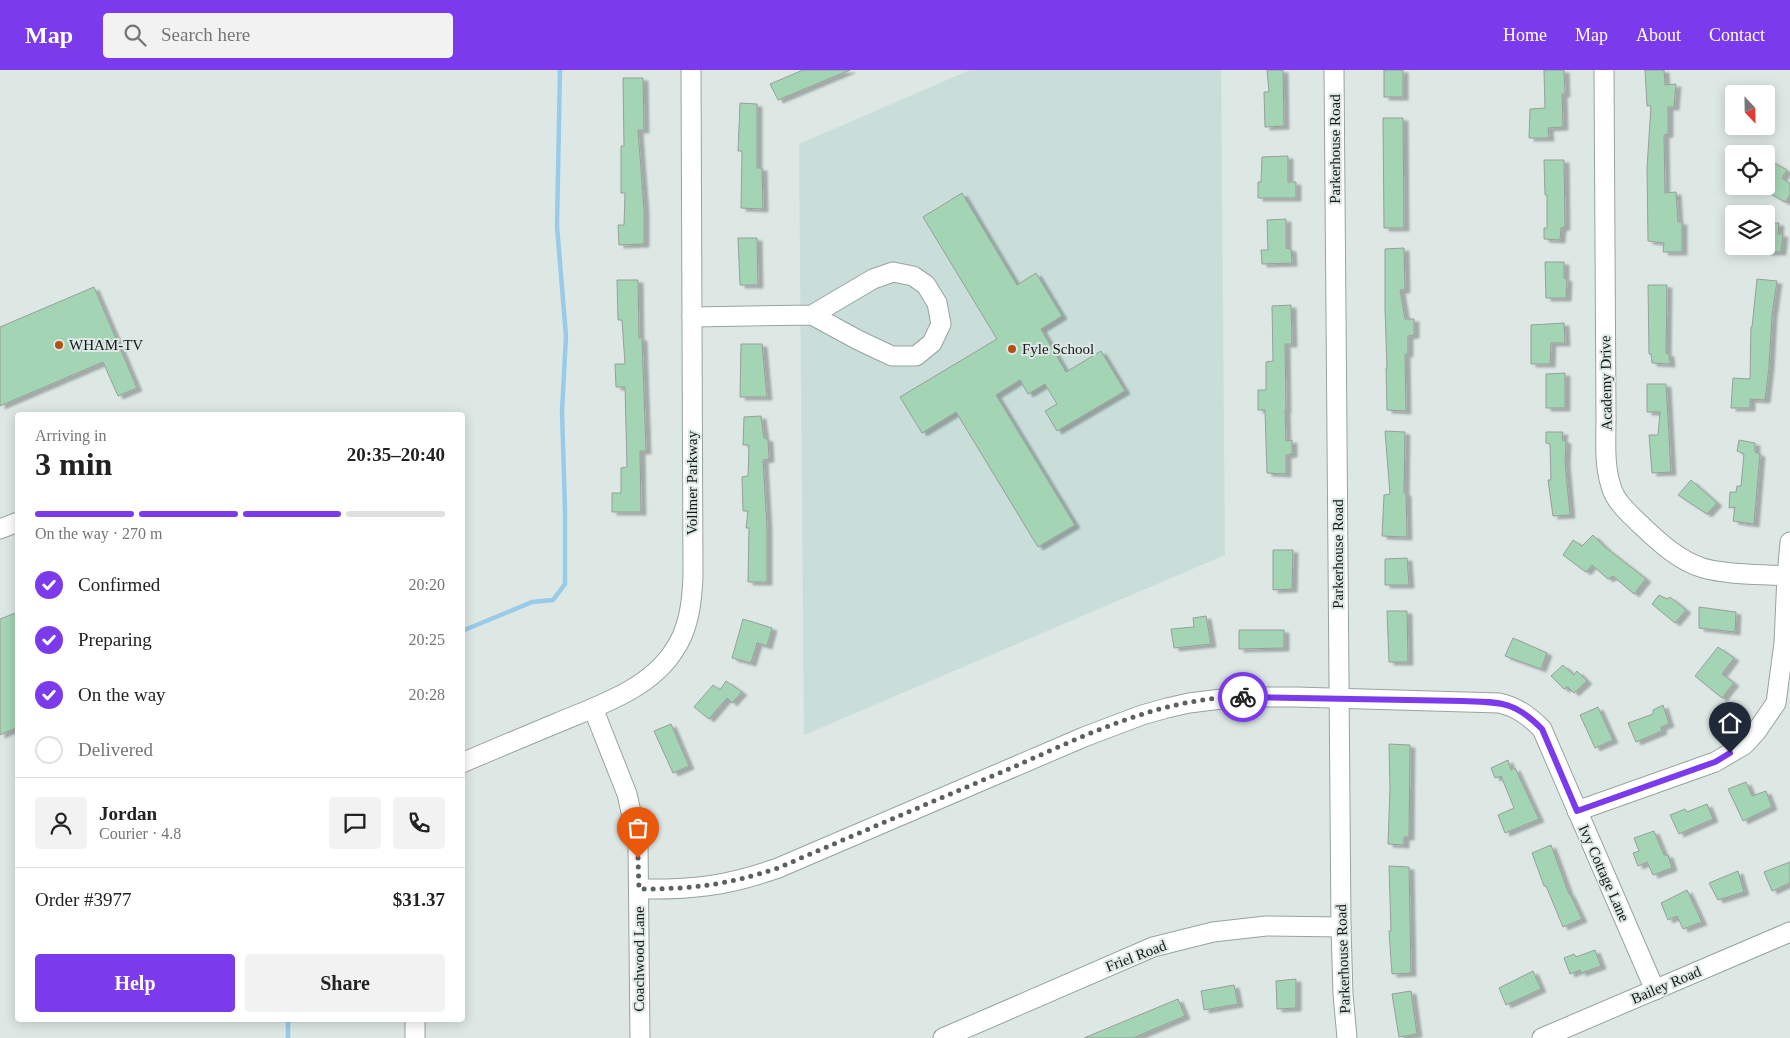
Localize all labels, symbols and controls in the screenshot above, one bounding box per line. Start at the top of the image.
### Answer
search box [103,13,453,58]
icon: search [121,21,149,49]
text: Map [25,22,73,48]
text: Search here [161,24,250,45]
text: Home [1503,25,1547,45]
text: Map [1575,25,1608,45]
text: About [1636,25,1681,45]
text: Contact [1709,25,1765,45]
north arrow [1725,85,1775,135]
map controls [1725,85,1775,255]
street label: Parkerhouse Road [1327,94,1343,204]
button: locate [1725,145,1775,195]
button: layers [1725,205,1775,255]
street label: Academy Drive [1597,335,1615,431]
place label: WHAM-TV [69,337,143,353]
marker: WHAM-TV [53,339,65,351]
place label: Fyle School [1022,341,1094,357]
marker: Fyle School [1006,343,1018,355]
text: Arriving in [35,427,107,444]
street label: Vollmer Parkway [684,430,700,535]
text: 20:35–20:40 [347,444,445,465]
text: 3 min [35,446,112,482]
street label: Parkerhouse Road [1330,499,1346,609]
text: On the way · 270 m [35,525,163,542]
icon: check [35,571,63,599]
text: Confirmed [78,574,160,595]
text: 20:20 [409,576,445,593]
icon: check [35,626,63,654]
text: Preparing [78,629,152,650]
text: 20:25 [409,631,445,648]
courier [1218,672,1268,722]
icon: check [35,681,63,709]
icon: bike [1229,683,1257,711]
text: On the way [78,684,166,705]
text: 20:28 [409,686,445,703]
pin [1709,702,1751,753]
icon: home [1716,709,1744,737]
text: Delivered [78,739,153,760]
button: person [35,797,87,849]
button: chat [329,797,381,849]
button: phone [393,797,445,849]
text: Jordan [99,803,157,824]
pin [617,807,659,858]
icon: bag [624,814,652,842]
street label: Ivy Cottage Lane [1576,822,1633,924]
text: Courier · 4.8 [99,825,181,842]
text: Order #3977 [35,889,132,910]
text: $31.37 [393,889,445,910]
street label: Parkerhouse Road [1333,903,1353,1014]
street label: Coachwood Lane [631,906,647,1012]
street label: Friel Road [1103,937,1169,975]
button: Help [35,954,235,1012]
button: Share [245,954,445,1012]
street label: Bailey Road [1629,963,1704,1007]

